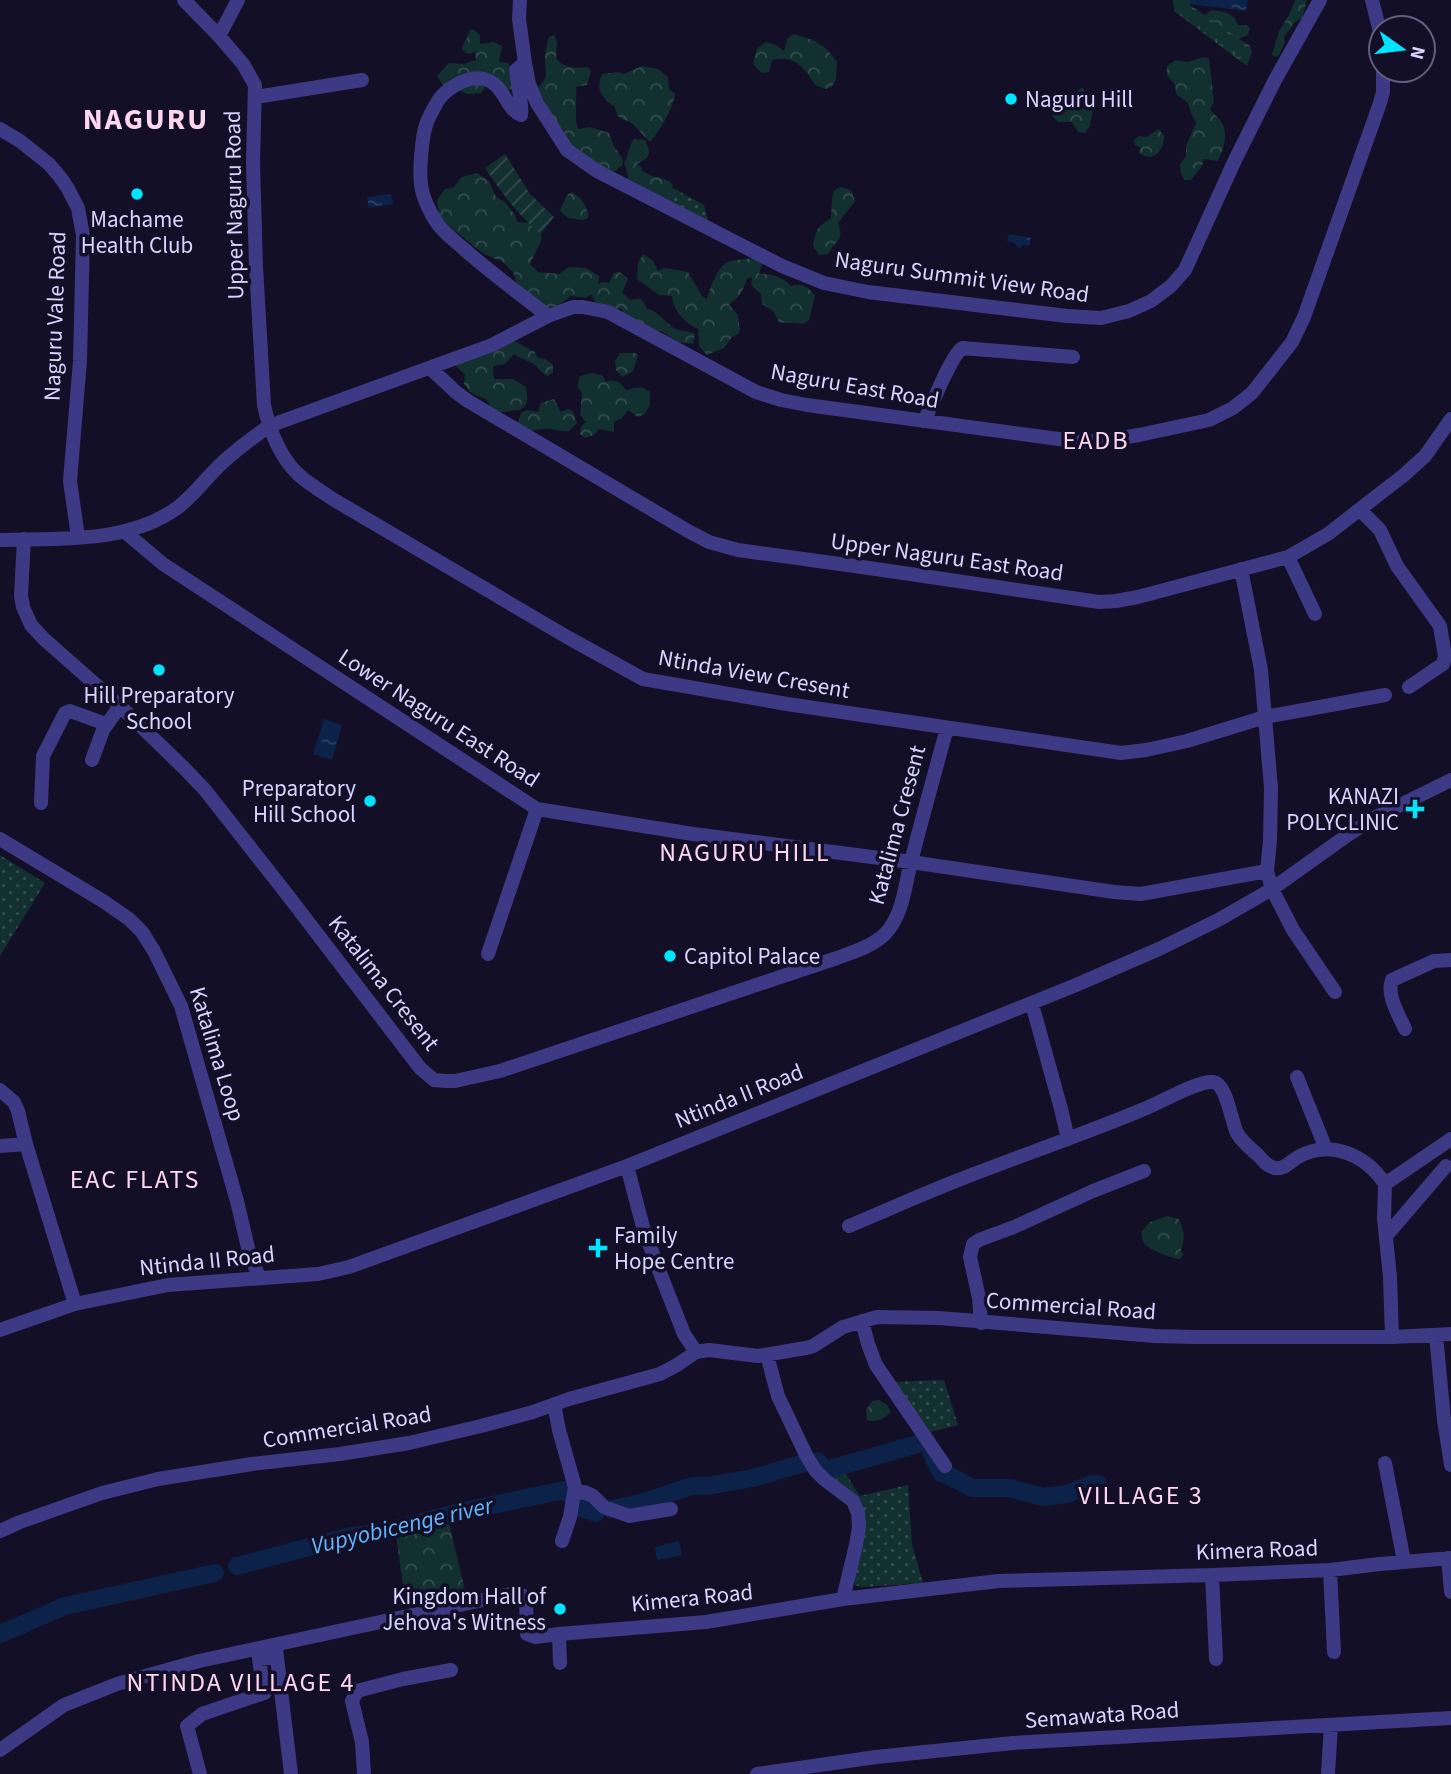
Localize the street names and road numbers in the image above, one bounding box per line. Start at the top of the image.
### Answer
street label: Upper Naguru Road [216,110,252,300]
street label: Naguru Vale Road [36,231,74,401]
street label: Naguru Summit View Road [833,243,1091,311]
street label: Naguru East Road [768,355,942,417]
street label: Upper Naguru East Road [829,524,1065,590]
street label: Lower Naguru East Road [332,640,546,796]
street label: Ntinda View Cresent [656,641,852,707]
street label: Katalima Cresent [860,741,934,908]
street label: Katalima Cresent [321,908,448,1058]
street label: Katalima Loop [181,983,253,1125]
street label: Ntinda II Road [670,1055,808,1137]
street label: Ntinda II Road [138,1237,276,1285]
street label: Commercial Road [985,1284,1157,1328]
street label: Commercial Road [260,1397,434,1457]
street label: Kimera Road [1195,1531,1319,1569]
street label: Kimera Road [629,1575,755,1621]
street label: Semawata Road [1024,1693,1180,1737]

